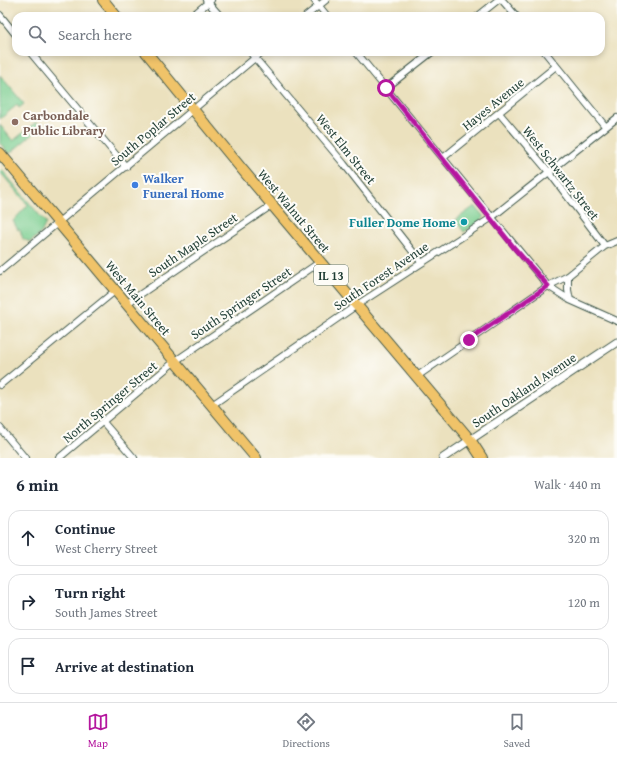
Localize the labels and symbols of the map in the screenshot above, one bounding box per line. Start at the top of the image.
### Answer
street label: Hayes Avenue [458,73,528,135]
route start [377,79,395,97]
street label: South Poplar Street [106,87,200,170]
place label: Carbondale Public Library [23,106,105,140]
street label: West Elm Street [312,110,381,189]
marker: Carbondale Public Library [10,117,20,127]
street label: West Schwartz Street [518,122,604,224]
street label: West Walnut Street [253,165,335,257]
place label: Walker Funeral Home [143,169,224,203]
marker: Walker Funeral Home [130,180,140,190]
street label: South Maple Street [145,208,242,282]
place label: Fuller Dome Home [349,213,456,232]
marker: Fuller Dome Home [459,217,469,227]
street label: South Forest Avenue [330,237,432,315]
street label: West Main Street [101,256,175,340]
street label: South Springer Street [187,262,296,344]
road number: IL 13 [314,265,348,285]
route end [460,331,478,349]
street label: South Oakland Avenue [468,348,580,432]
street label: North Springer Street [58,356,162,447]

